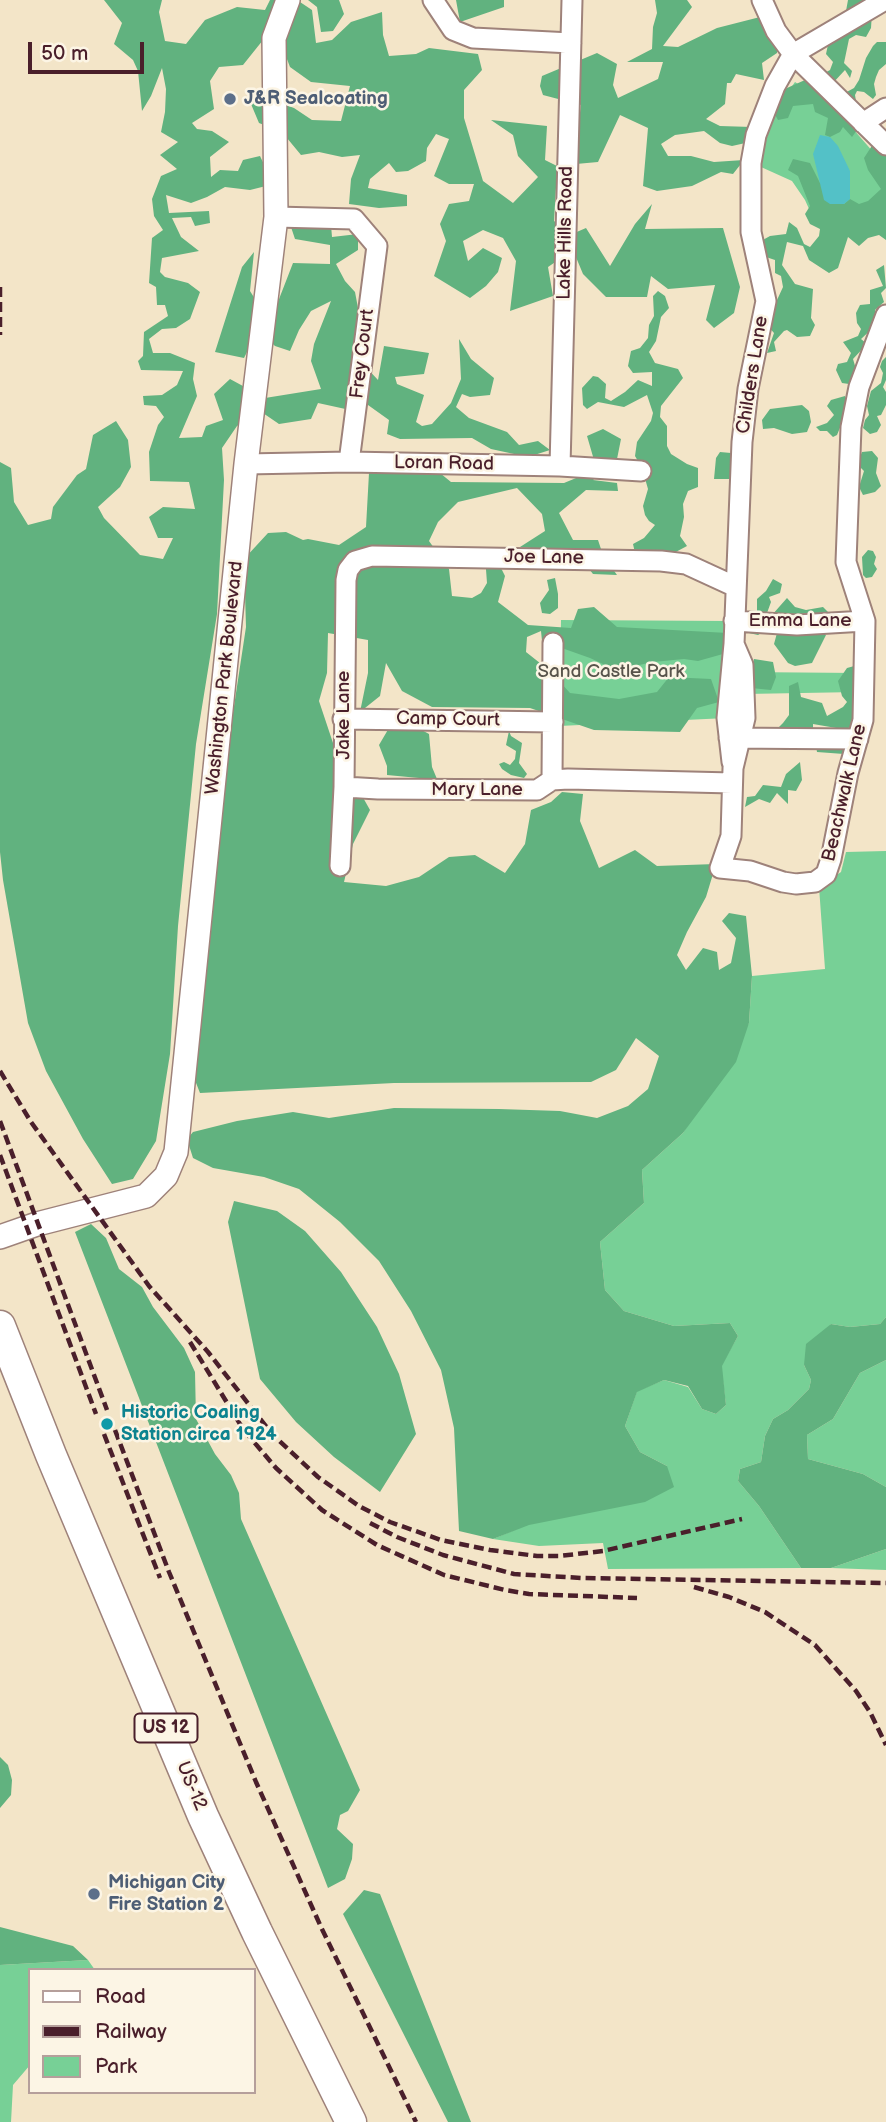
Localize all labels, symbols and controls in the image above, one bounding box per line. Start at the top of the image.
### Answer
scale bar [32,28,147,72]
text: 50 m [41,41,88,66]
place label: J&R Sealcoating [244,88,388,110]
marker: J&R Sealcoating [222,91,238,107]
street label: Lake Hills Road [553,166,579,300]
street label: Frey Court [346,308,380,400]
street label: Childers Lane [732,314,774,436]
street label: Loran Road [394,452,494,476]
street label: Joe Lane [504,546,584,570]
street label: Washington Park Boulevard [201,560,249,796]
street label: Emma Lane [749,610,851,632]
park label: Sand Castle Park [537,661,685,683]
street label: Jake Lane [333,671,355,759]
street label: Camp Court [396,708,500,732]
street label: Beachwalk Lane [818,722,872,864]
street label: Mary Lane [431,779,523,801]
place label: Historic Coaling Station circa 1924 [121,1402,277,1446]
marker: Historic Coaling Station circa 1924 [99,1416,115,1432]
road number: US 12 [134,1714,198,1742]
street label: US-12 [171,1758,211,1814]
place label: Michigan City Fire Station 2 [108,1872,225,1916]
marker: Michigan City Fire Station 2 [86,1886,102,1902]
legend [28,1968,256,2094]
text: Road [95,1984,146,2009]
text: Railway [95,2019,167,2044]
text: Park [95,2054,137,2079]

